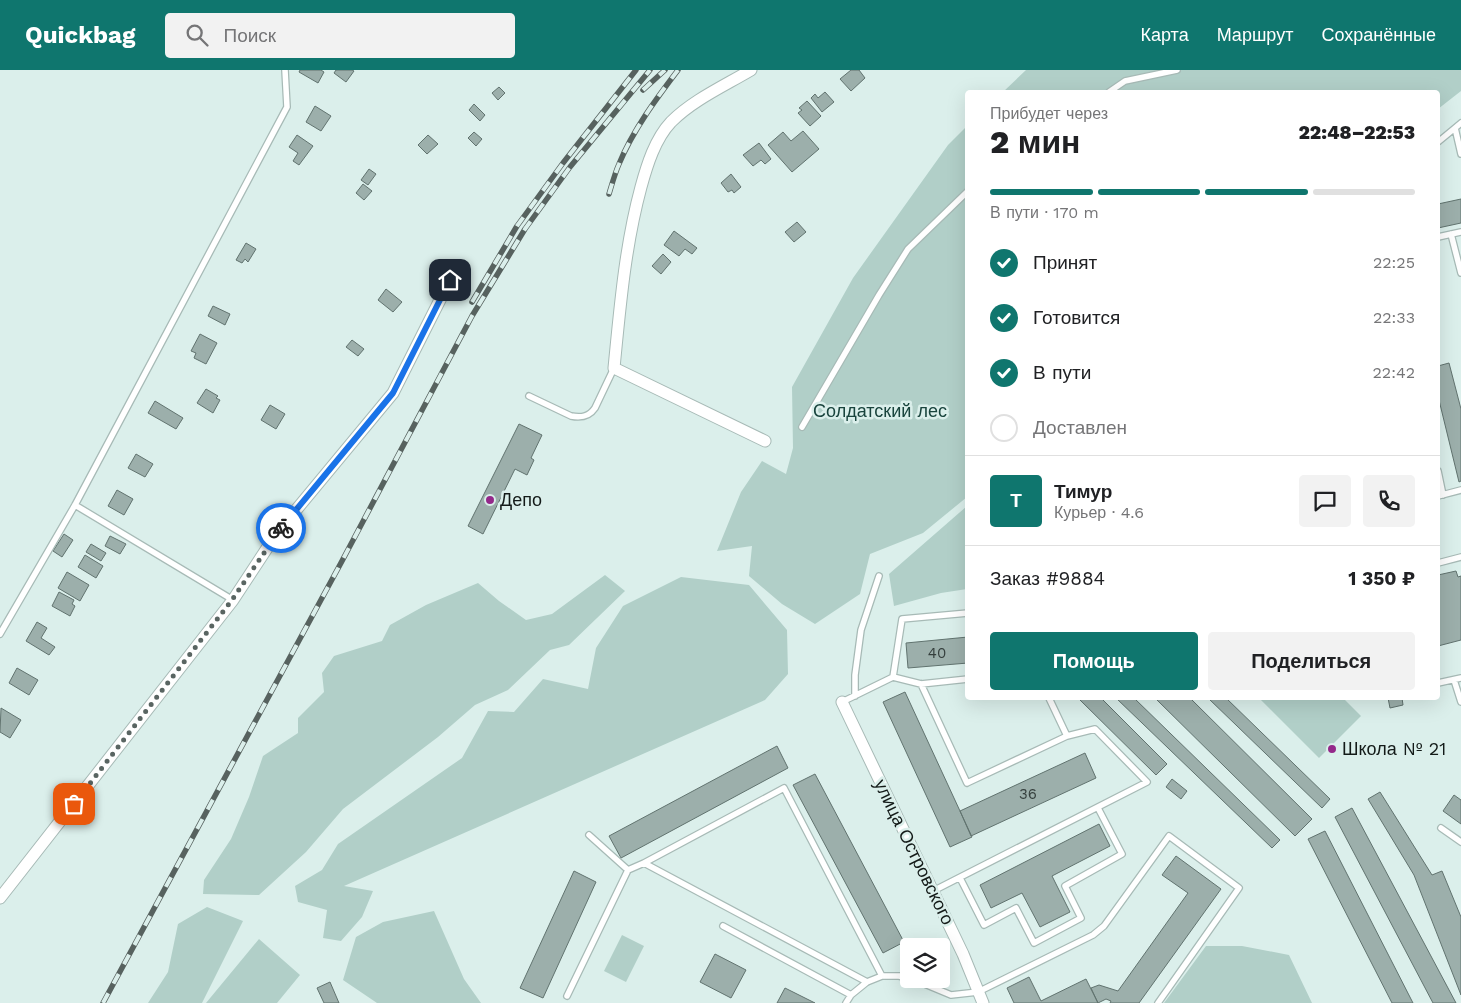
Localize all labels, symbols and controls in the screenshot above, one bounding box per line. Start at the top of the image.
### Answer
search box [165,13,515,58]
text: Quickbag [25,21,135,49]
icon: search [183,21,211,49]
text: Поиск [223,24,276,47]
text: Карта [1141,24,1189,45]
text: Маршрут [1217,24,1293,45]
text: Сохранённые [1321,24,1436,45]
text: Прибудет через [990,104,1108,123]
text: 22:48–22:53 [1298,121,1415,144]
text: 2 мин [990,123,1080,161]
text: В пути · 170 m [990,203,1099,222]
icon: check [990,249,1018,277]
text: Принят [1033,251,1097,274]
text: 22:25 [1373,253,1415,272]
pin [429,259,471,301]
icon: home [436,266,464,294]
icon: check [990,304,1018,332]
text: Готовится [1033,306,1120,329]
text: 22:33 [1373,308,1415,327]
icon: check [990,359,1018,387]
text: В пути [1033,361,1091,384]
text: 22:42 [1373,363,1415,382]
park label: Солдатский лес [813,400,947,421]
text: Доставлен [1033,416,1127,439]
button: chat [1299,475,1351,527]
button: phone [1363,475,1415,527]
text: Тимур [1054,480,1112,503]
place label: Депо [500,489,542,510]
text: Т [1010,489,1022,512]
marker: Депо [484,494,496,506]
courier [256,503,306,553]
text: Курьер · 4.6 [1054,503,1144,522]
icon: bike [267,514,295,542]
text: Заказ #9884 [990,567,1105,590]
text: 1 350 ₽ [1348,567,1415,590]
button: Помощь [990,632,1198,690]
button: Поделиться [1208,632,1415,690]
house number: 40 [928,644,946,662]
place label: Школа № 21 [1342,738,1446,759]
marker: Школа № 21 [1326,743,1338,755]
street label: улица Островского [870,775,959,928]
pin [53,783,95,825]
house number: 36 [1019,785,1037,803]
icon: bag [60,790,88,818]
map controls [900,938,950,988]
button: layers [900,938,950,988]

